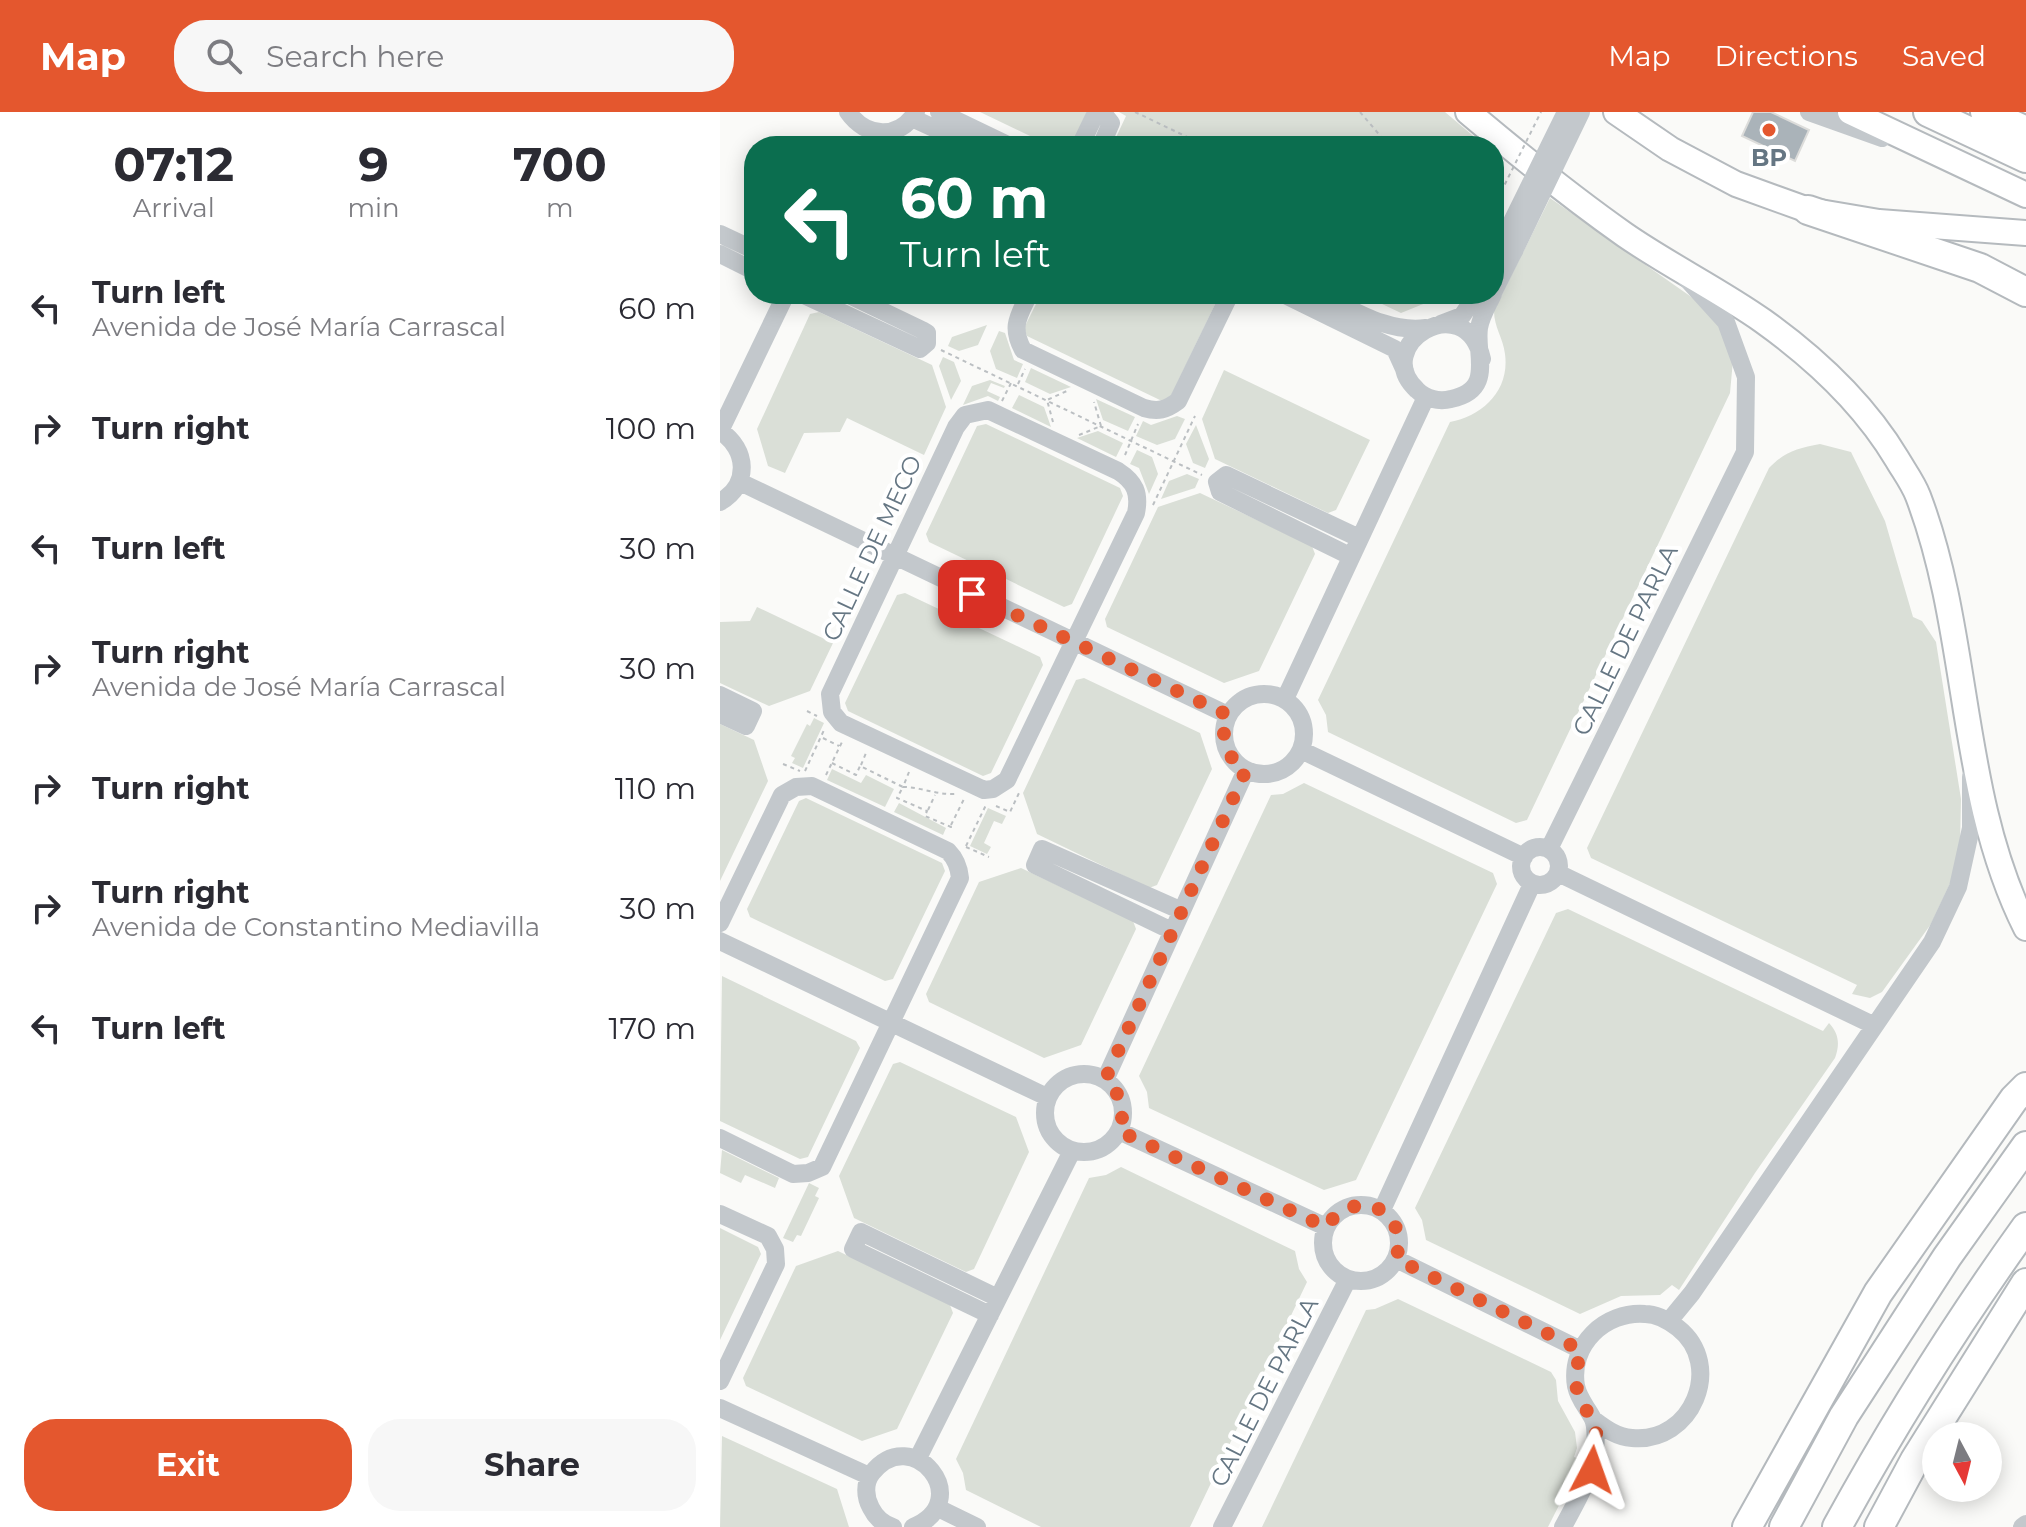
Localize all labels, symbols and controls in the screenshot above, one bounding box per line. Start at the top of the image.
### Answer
search box [174,20,734,92]
text: Map [40,33,126,80]
icon: search [202,34,246,78]
text: Search here [266,38,444,75]
text: Map [1608,39,1670,73]
text: Directions [1714,39,1858,73]
text: Saved [1902,39,1986,73]
marker: BP [1760,121,1778,139]
text: 07:12 [113,135,234,193]
text: 9 [358,135,389,193]
text: 700 [513,135,607,193]
place label: BP [1751,143,1787,172]
text: 60 m [900,164,1048,232]
icon: left [768,168,872,272]
text: Arrival [133,192,215,224]
text: min [347,192,400,224]
text: m [546,192,574,224]
text: Turn left [900,232,1051,276]
text: Turn left [92,274,225,311]
icon: left [24,286,68,330]
text: 60 m [618,290,696,327]
text: Avenida de José María Carrascal [92,311,506,343]
icon: right [24,406,68,450]
text: Turn right [92,410,249,447]
text: 100 m [606,410,696,447]
street label: CALLE DE MECO [816,450,928,646]
icon: left [24,526,68,570]
text: Turn left [92,530,225,567]
text: 30 m [620,530,696,567]
street label: CALLE DE PARLA [1566,539,1684,740]
pin [938,560,1006,628]
icon: arrive [950,572,994,616]
text: Turn right [92,634,249,671]
icon: right [24,646,68,690]
text: 30 m [620,650,696,687]
text: Avenida de José María Carrascal [92,671,506,703]
icon: right [24,766,68,810]
text: Turn right [92,770,249,807]
text: 110 m [615,770,696,807]
text: Turn right [92,874,249,911]
icon: right [24,886,68,930]
text: 30 m [620,890,696,927]
text: Avenida de Constantino Mediavilla [92,911,540,943]
icon: left [24,1006,68,1050]
text: Turn left [92,1010,225,1047]
text: 170 m [609,1010,696,1047]
street label: CALLE DE PARLA [1204,1292,1325,1492]
button: Exit [24,1419,352,1511]
button: Share [368,1419,696,1511]
north arrow [1922,1422,2002,1502]
map controls [1922,1422,2002,1502]
position arrow [1550,1428,1634,1512]

